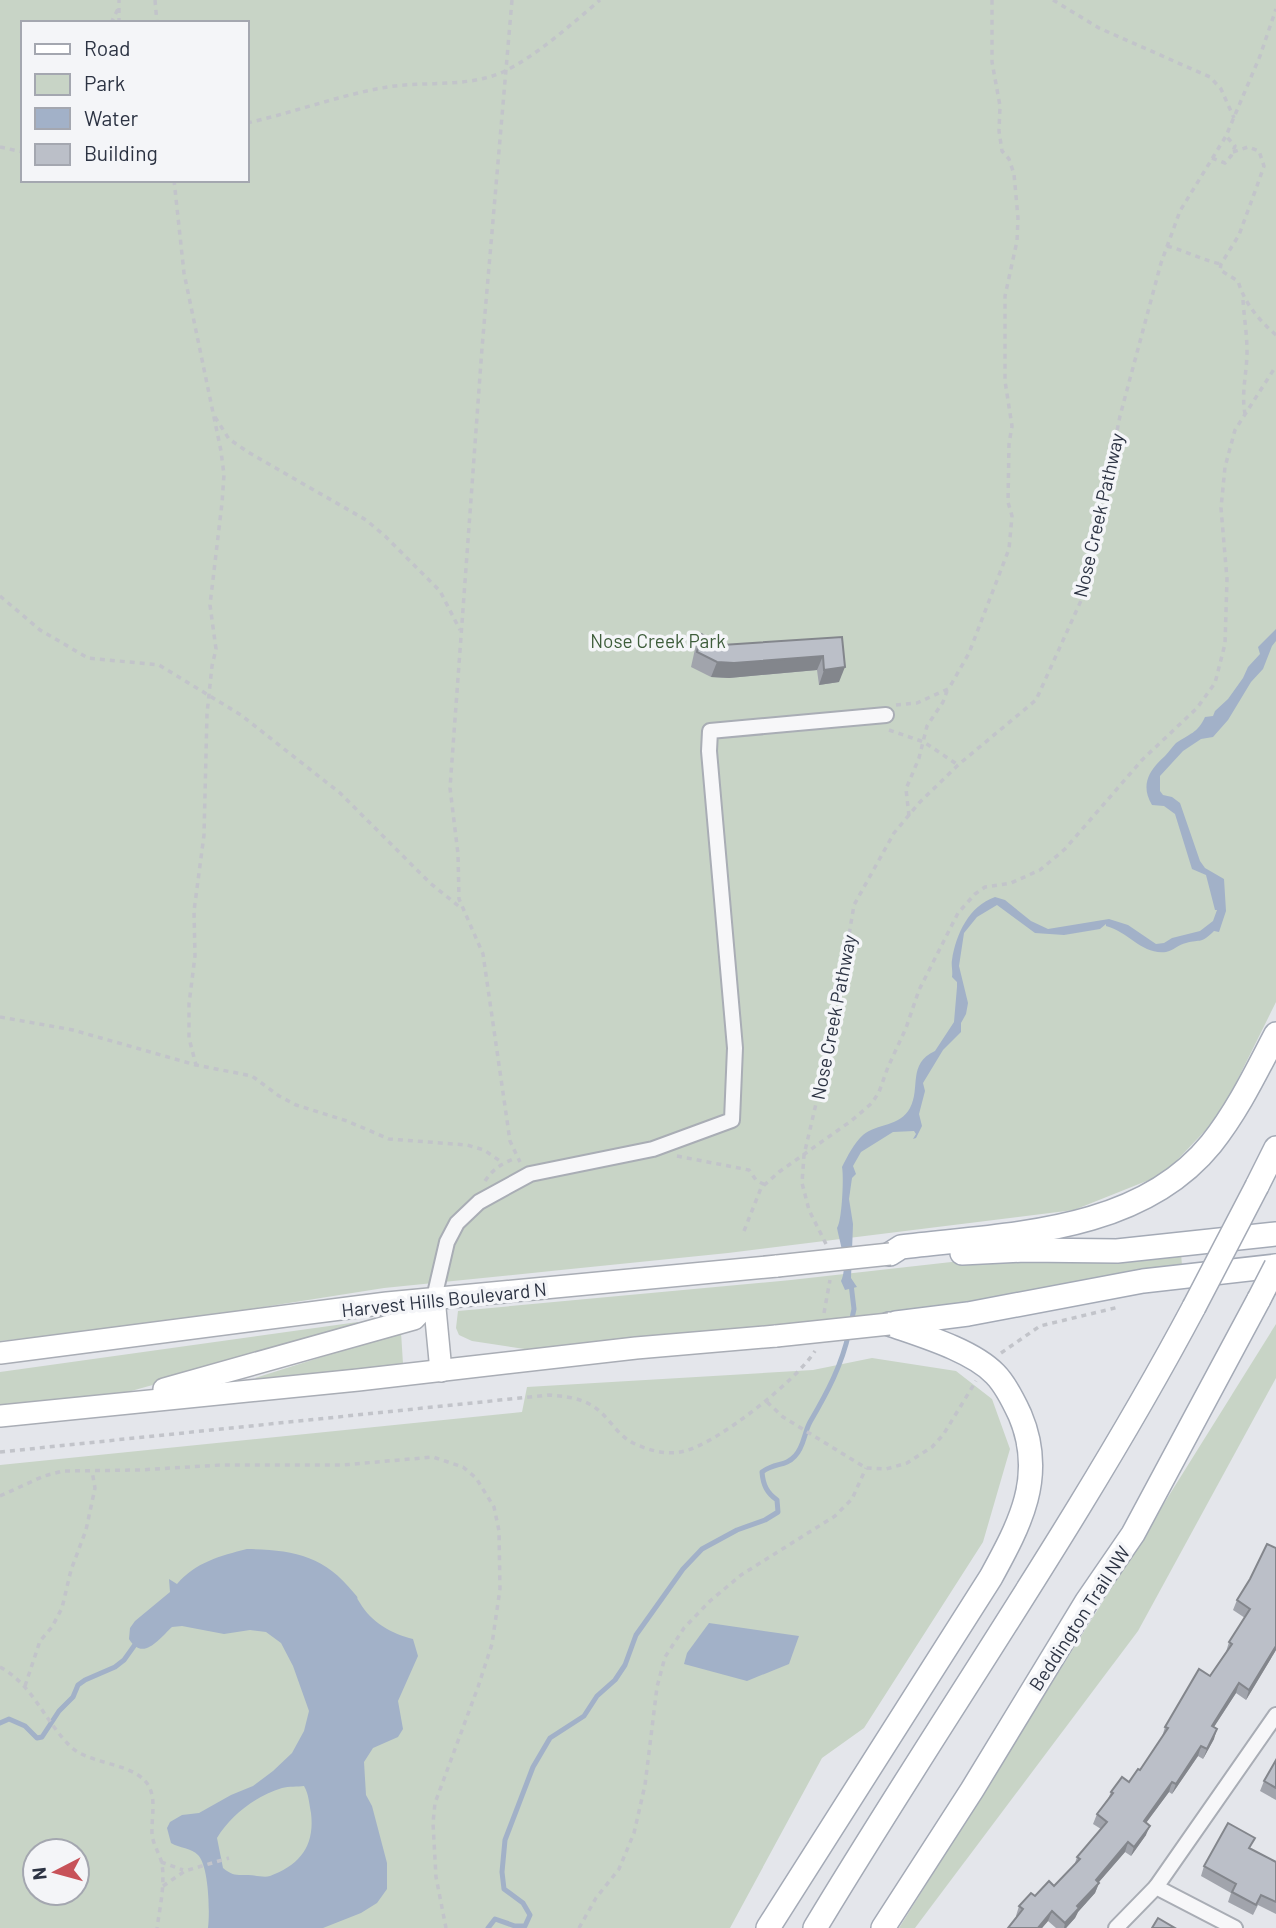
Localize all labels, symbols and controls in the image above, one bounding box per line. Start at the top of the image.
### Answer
legend [21,21,248,182]
text: Road [84,35,130,60]
text: Park [84,70,125,95]
text: Water [84,105,139,130]
text: Building [84,140,158,165]
street label: Nose Creek Pathway [1068,430,1128,599]
park label: Nose Creek Park [590,629,726,652]
street label: Nose Creek Pathway [806,932,860,1102]
street label: Harvest Hills Boulevard N [340,1277,548,1321]
street label: Beddington Trail NW [1024,1541,1135,1695]
north arrow [21,1837,91,1907]
text: N [26,1866,51,1881]

